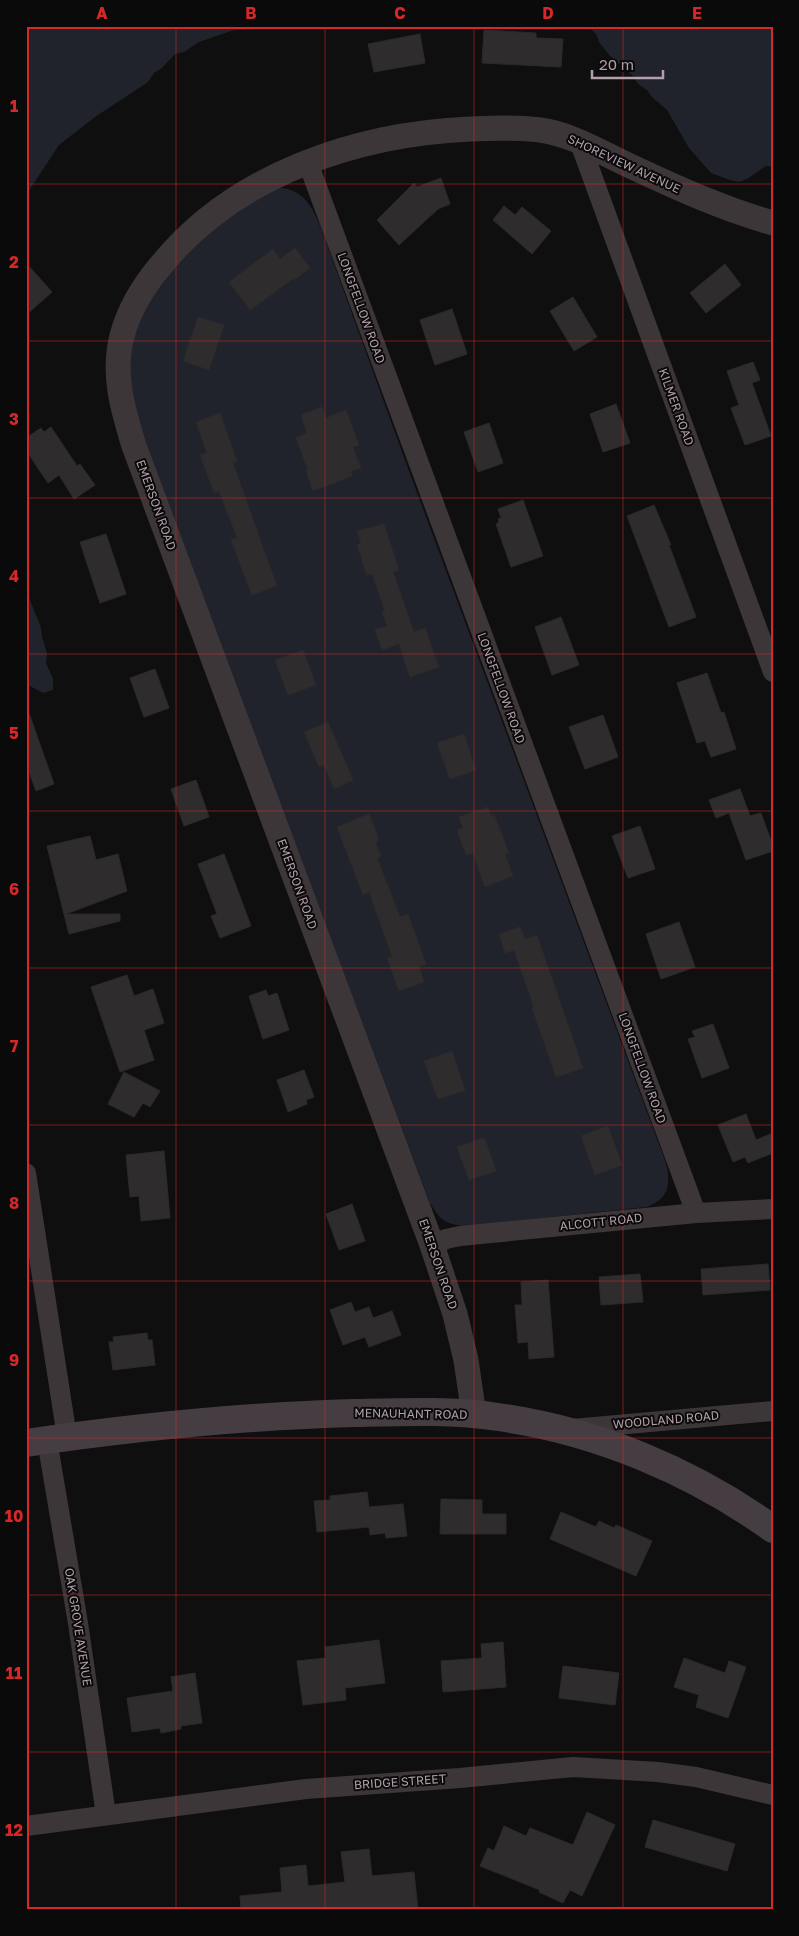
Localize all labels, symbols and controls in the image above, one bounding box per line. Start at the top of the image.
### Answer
text: A [96,3,108,23]
text: B [245,3,257,23]
text: C [394,3,406,23]
text: D [542,3,554,23]
text: E [692,3,702,23]
scale bar [592,48,663,80]
text: 20 m [599,55,634,73]
text: 1 [10,96,18,116]
street label: SHOREVIEW AVENUE [566,131,683,196]
street label: LONGFELLOW ROAD [334,250,389,365]
text: 2 [9,252,19,272]
street label: KILMER ROAD [656,366,697,447]
text: 3 [9,409,19,429]
street label: EMERSON ROAD [133,458,180,552]
text: 4 [9,566,19,586]
street label: LONGFELLOW ROAD [474,630,529,745]
text: 5 [9,723,19,743]
street label: EMERSON ROAD [274,837,321,931]
text: 6 [9,879,19,899]
street label: LONGFELLOW ROAD [615,1010,670,1125]
text: 7 [10,1036,19,1056]
text: 8 [9,1193,19,1213]
street label: ALCOTT ROAD [559,1210,643,1233]
street label: EMERSON ROAD [416,1216,461,1311]
text: 9 [9,1350,19,1370]
street label: MENAUHANT ROAD [354,1405,468,1422]
street label: WOODLAND ROAD [612,1407,720,1432]
text: 10 [5,1506,23,1526]
street label: OAK GROVE AVENUE [62,1567,95,1687]
text: 11 [6,1663,22,1683]
street label: BRIDGE STREET [353,1771,447,1792]
text: 12 [5,1820,23,1840]

